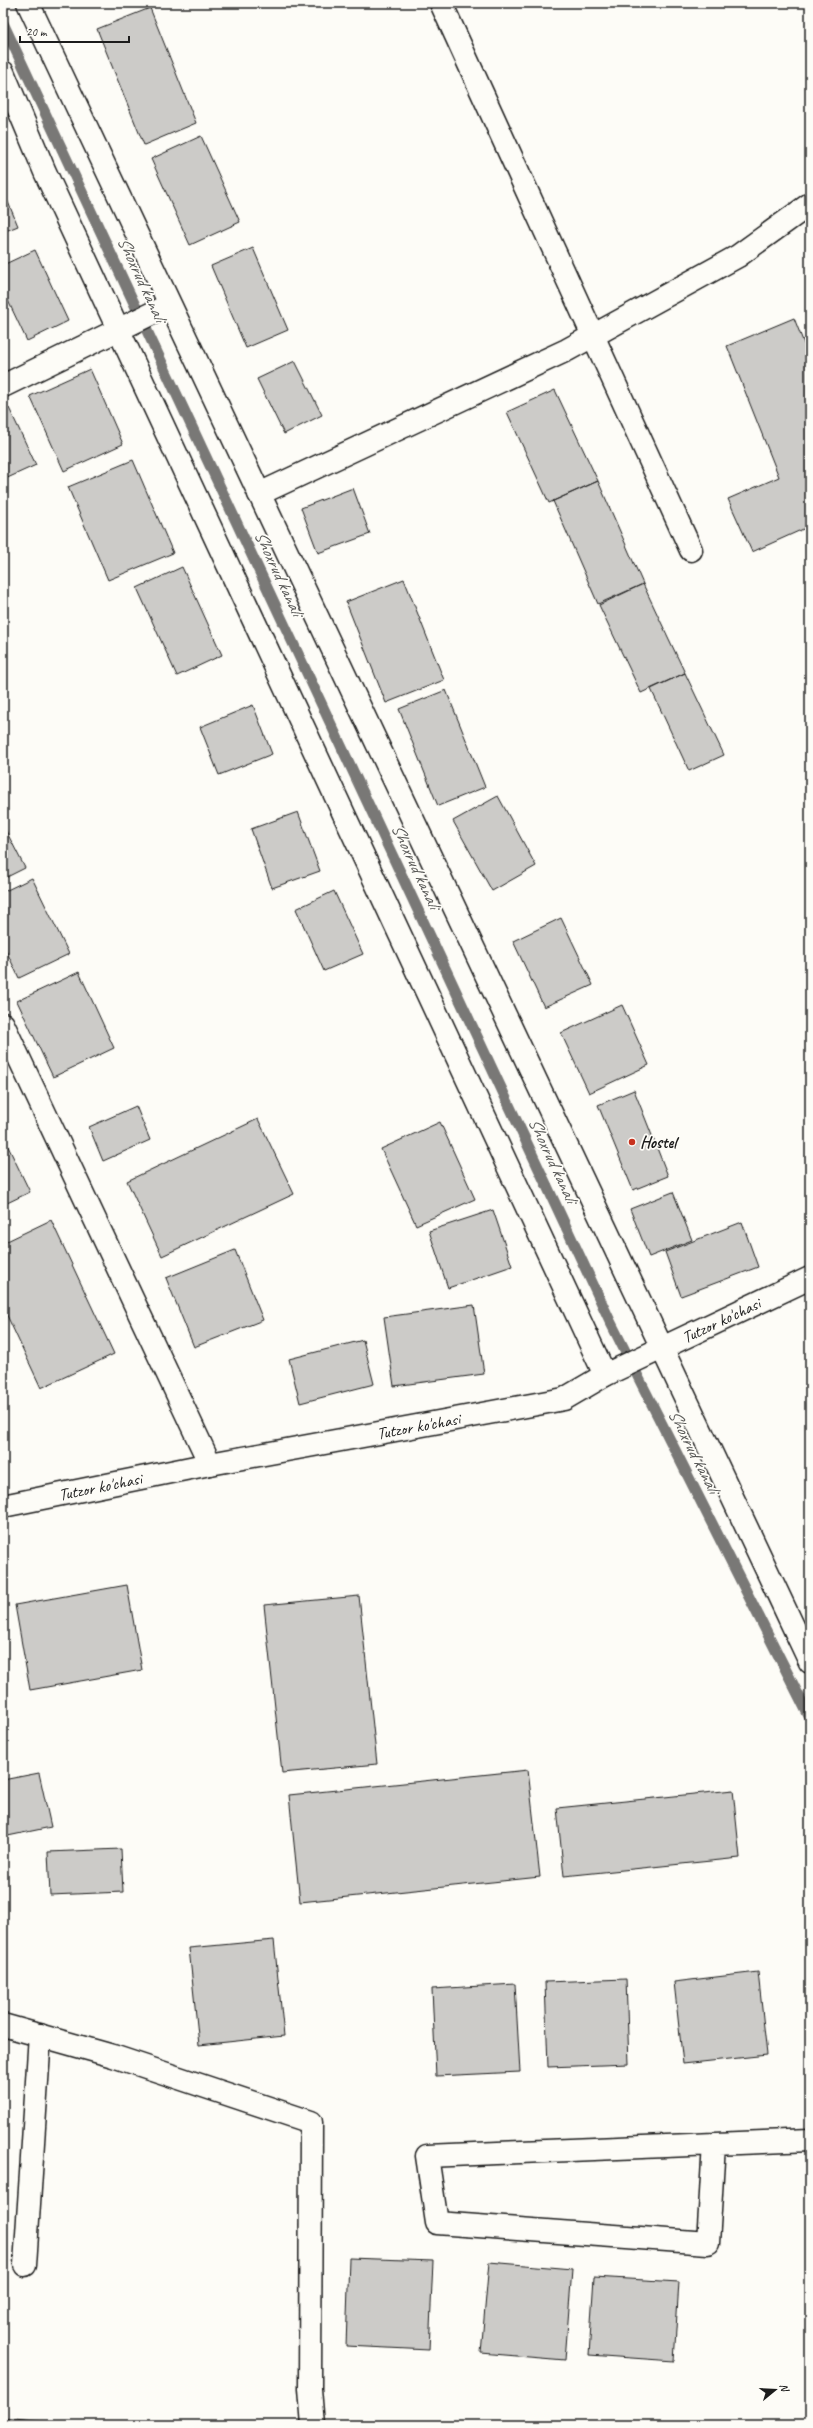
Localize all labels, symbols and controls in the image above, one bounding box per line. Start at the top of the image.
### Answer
scale bar [20,18,129,44]
text: 20 m [26,24,48,40]
water label: Shoxrud kanali [113,233,173,329]
water label: Shoxrud kanali [250,527,310,623]
water label: Shoxrud kanali [387,820,447,916]
water label: Shoxrud kanali [524,1114,584,1210]
place label: Hostel [640,1132,679,1153]
marker: Hostel [627,1137,637,1147]
street label: Tutzor ko'chasi [678,1292,765,1348]
water label: Shoxrud kanali [664,1406,727,1501]
street label: Tutzor ko'chasi [375,1407,463,1444]
street label: Tutzor ko'chasi [57,1467,145,1505]
north arrow [755,2370,795,2410]
text: N [777,2382,793,2394]

